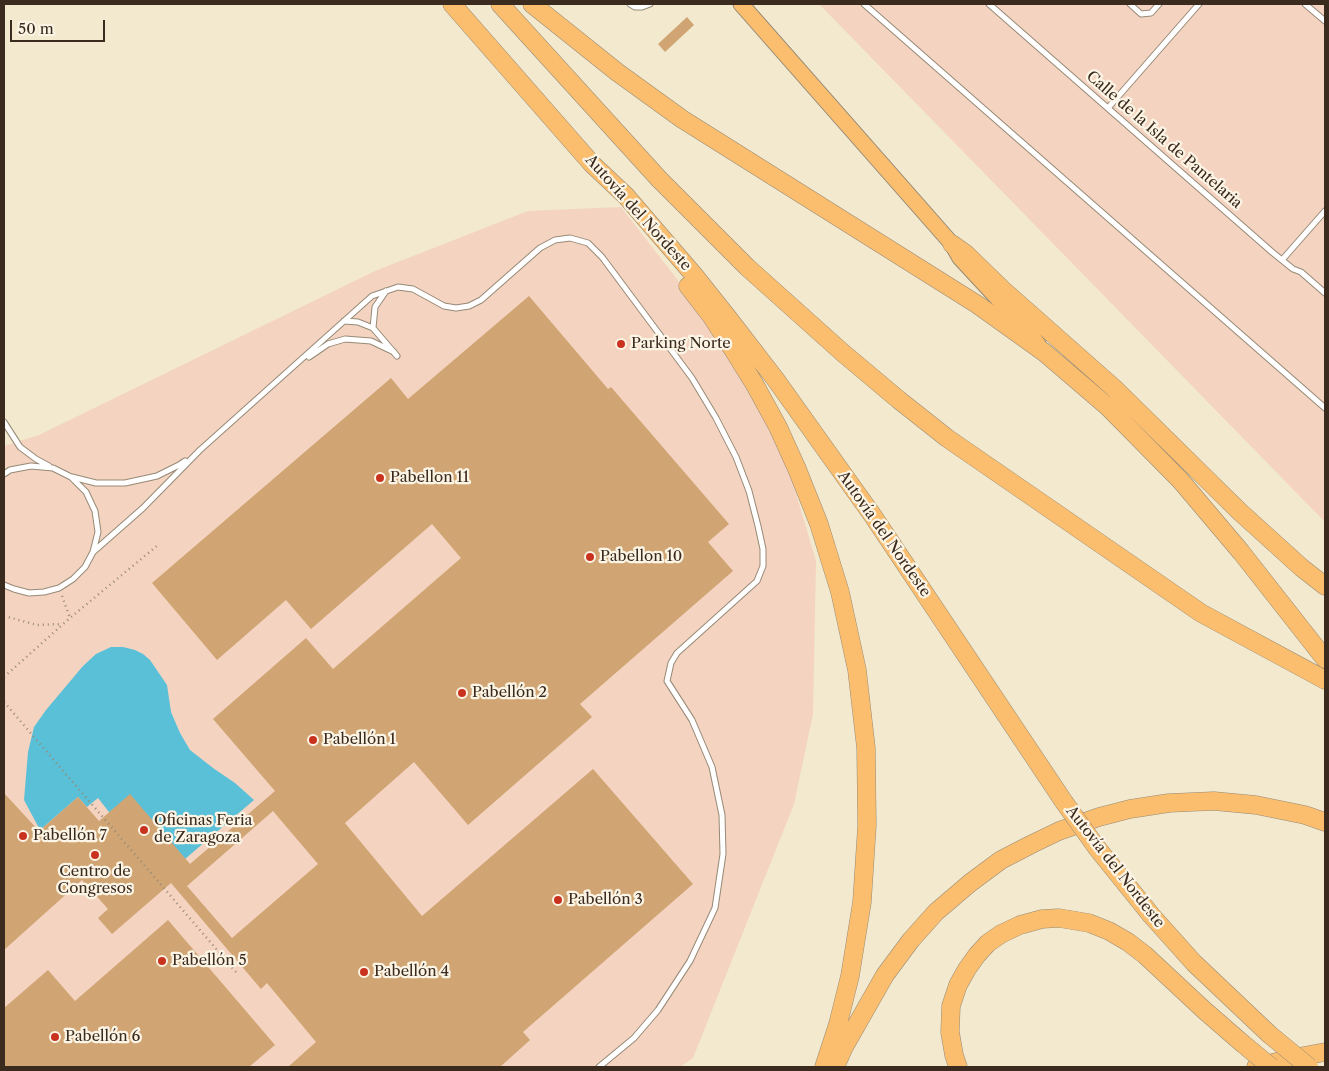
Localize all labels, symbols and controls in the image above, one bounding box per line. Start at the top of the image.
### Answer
scale bar [12,10,108,42]
text: 50 m [18,19,54,38]
street label: Calle de la Isla de Pantelaria [1082,67,1246,213]
street label: Autovía del Nordeste [581,151,695,275]
place label: Parking Norte [631,335,731,353]
marker: Parking Norte [615,338,627,350]
street label: Autovía del Nordeste [834,467,934,601]
place label: Pabellon 11 [390,469,469,487]
marker: Pabellon 11 [374,472,386,484]
place label: Pabellon 10 [600,548,682,566]
marker: Pabellon 10 [584,551,596,563]
place label: Pabellón 2 [472,684,547,702]
marker: Pabellón 2 [456,687,468,699]
place label: Pabellón 1 [323,731,396,749]
marker: Pabellón 1 [307,734,319,746]
street label: Autovía del Nordeste [1062,802,1168,932]
place label: Oficinas Feria de Zaragoza [154,812,253,847]
marker: Oficinas Feria de Zaragoza [138,824,150,836]
place label: Pabellón 7 [33,827,107,845]
marker: Pabellón 7 [17,830,29,842]
marker: Centro de Congresos [89,849,101,861]
place label: Centro de Congresos [58,863,132,898]
place label: Pabellón 3 [568,891,643,909]
marker: Pabellón 3 [552,894,564,906]
place label: Pabellón 5 [172,952,247,970]
marker: Pabellón 5 [156,955,168,967]
place label: Pabellón 4 [374,963,449,981]
marker: Pabellón 4 [358,966,370,978]
place label: Pabellón 6 [65,1028,140,1046]
marker: Pabellón 6 [49,1031,61,1043]

